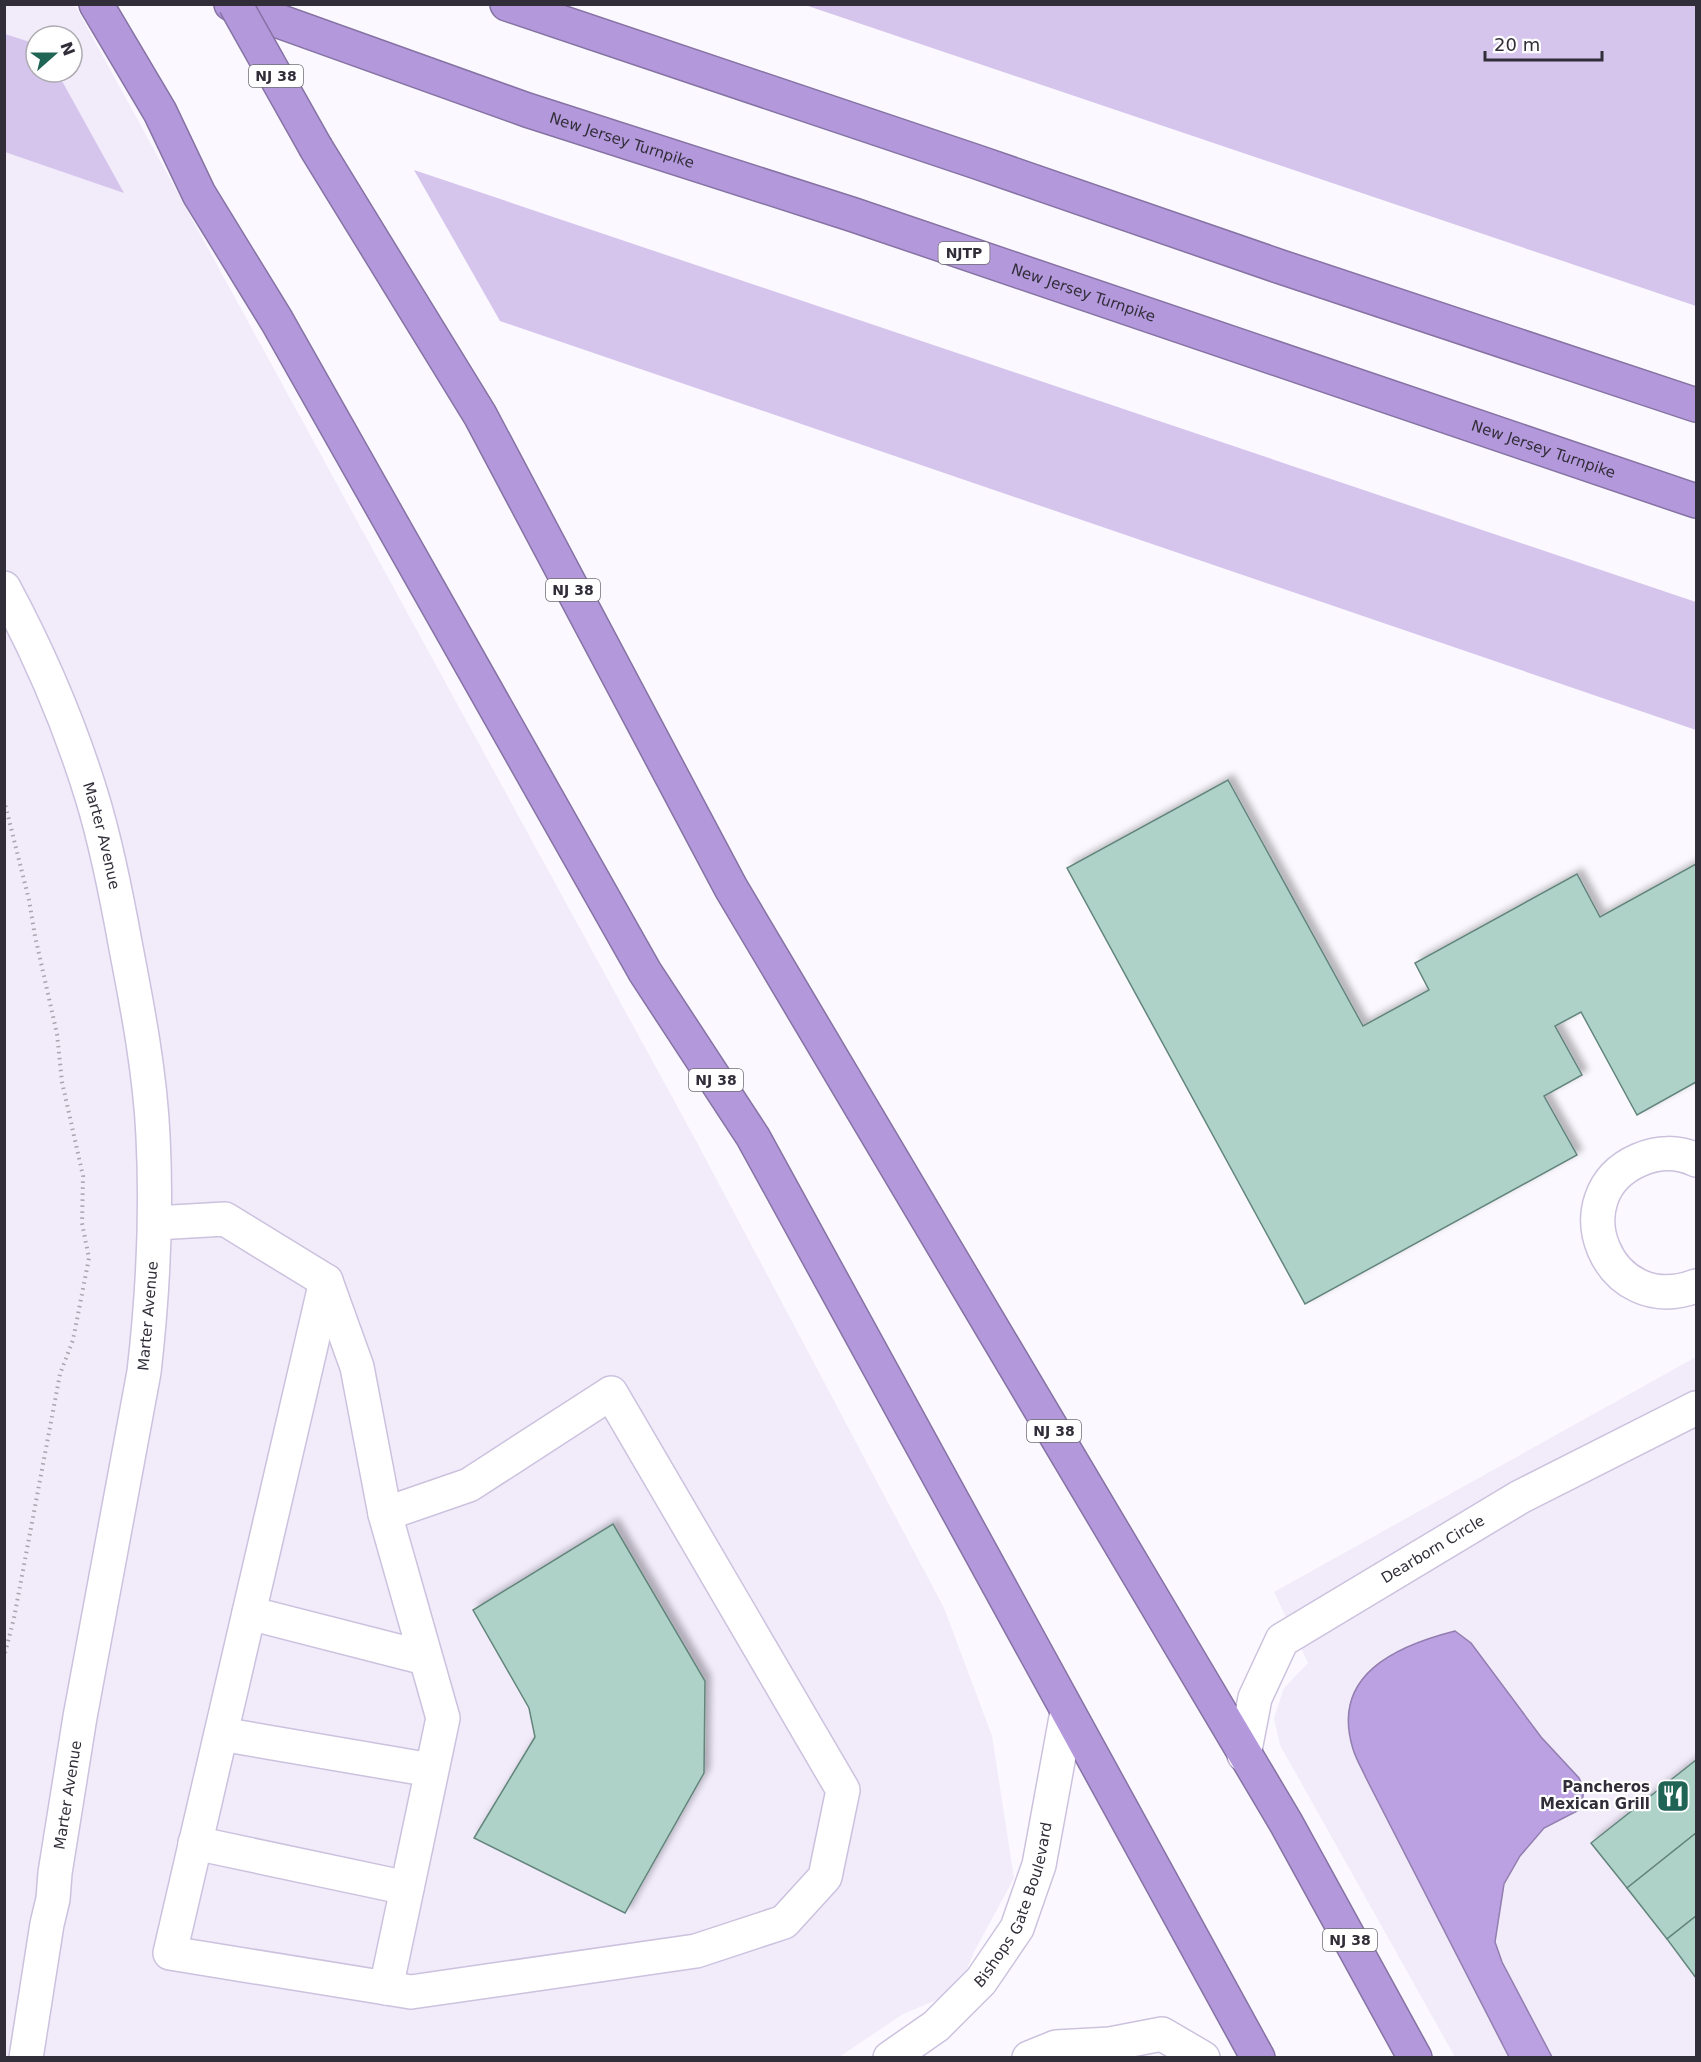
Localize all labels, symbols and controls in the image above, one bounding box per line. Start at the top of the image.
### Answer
north arrow [24,24,84,84]
scale bar [1485,24,1602,62]
text: 20 m [1494,34,1540,55]
text: N [56,39,79,58]
road number: NJ 38 [249,65,303,87]
street label: New Jersey Turnpike [547,109,696,172]
road number: NJTP [938,242,990,264]
street label: New Jersey Turnpike [1009,260,1158,326]
street label: New Jersey Turnpike [1469,416,1618,482]
road number: NJ 38 [546,579,600,601]
street label: Marter Avenue [79,780,124,891]
road number: NJ 38 [689,1069,743,1091]
street label: Marter Avenue [134,1260,162,1372]
road number: NJ 38 [1027,1420,1081,1442]
street label: Dearborn Circle [1378,1511,1488,1587]
street label: Marter Avenue [51,1739,85,1851]
place label: Pancheros Mexican Grill [1540,1778,1650,1813]
restaurant icon: Pancheros Mexican Grill [1655,1778,1691,1814]
street label: Bishops Gate Boulevard [971,1821,1056,1991]
road number: NJ 38 [1323,1929,1377,1951]

